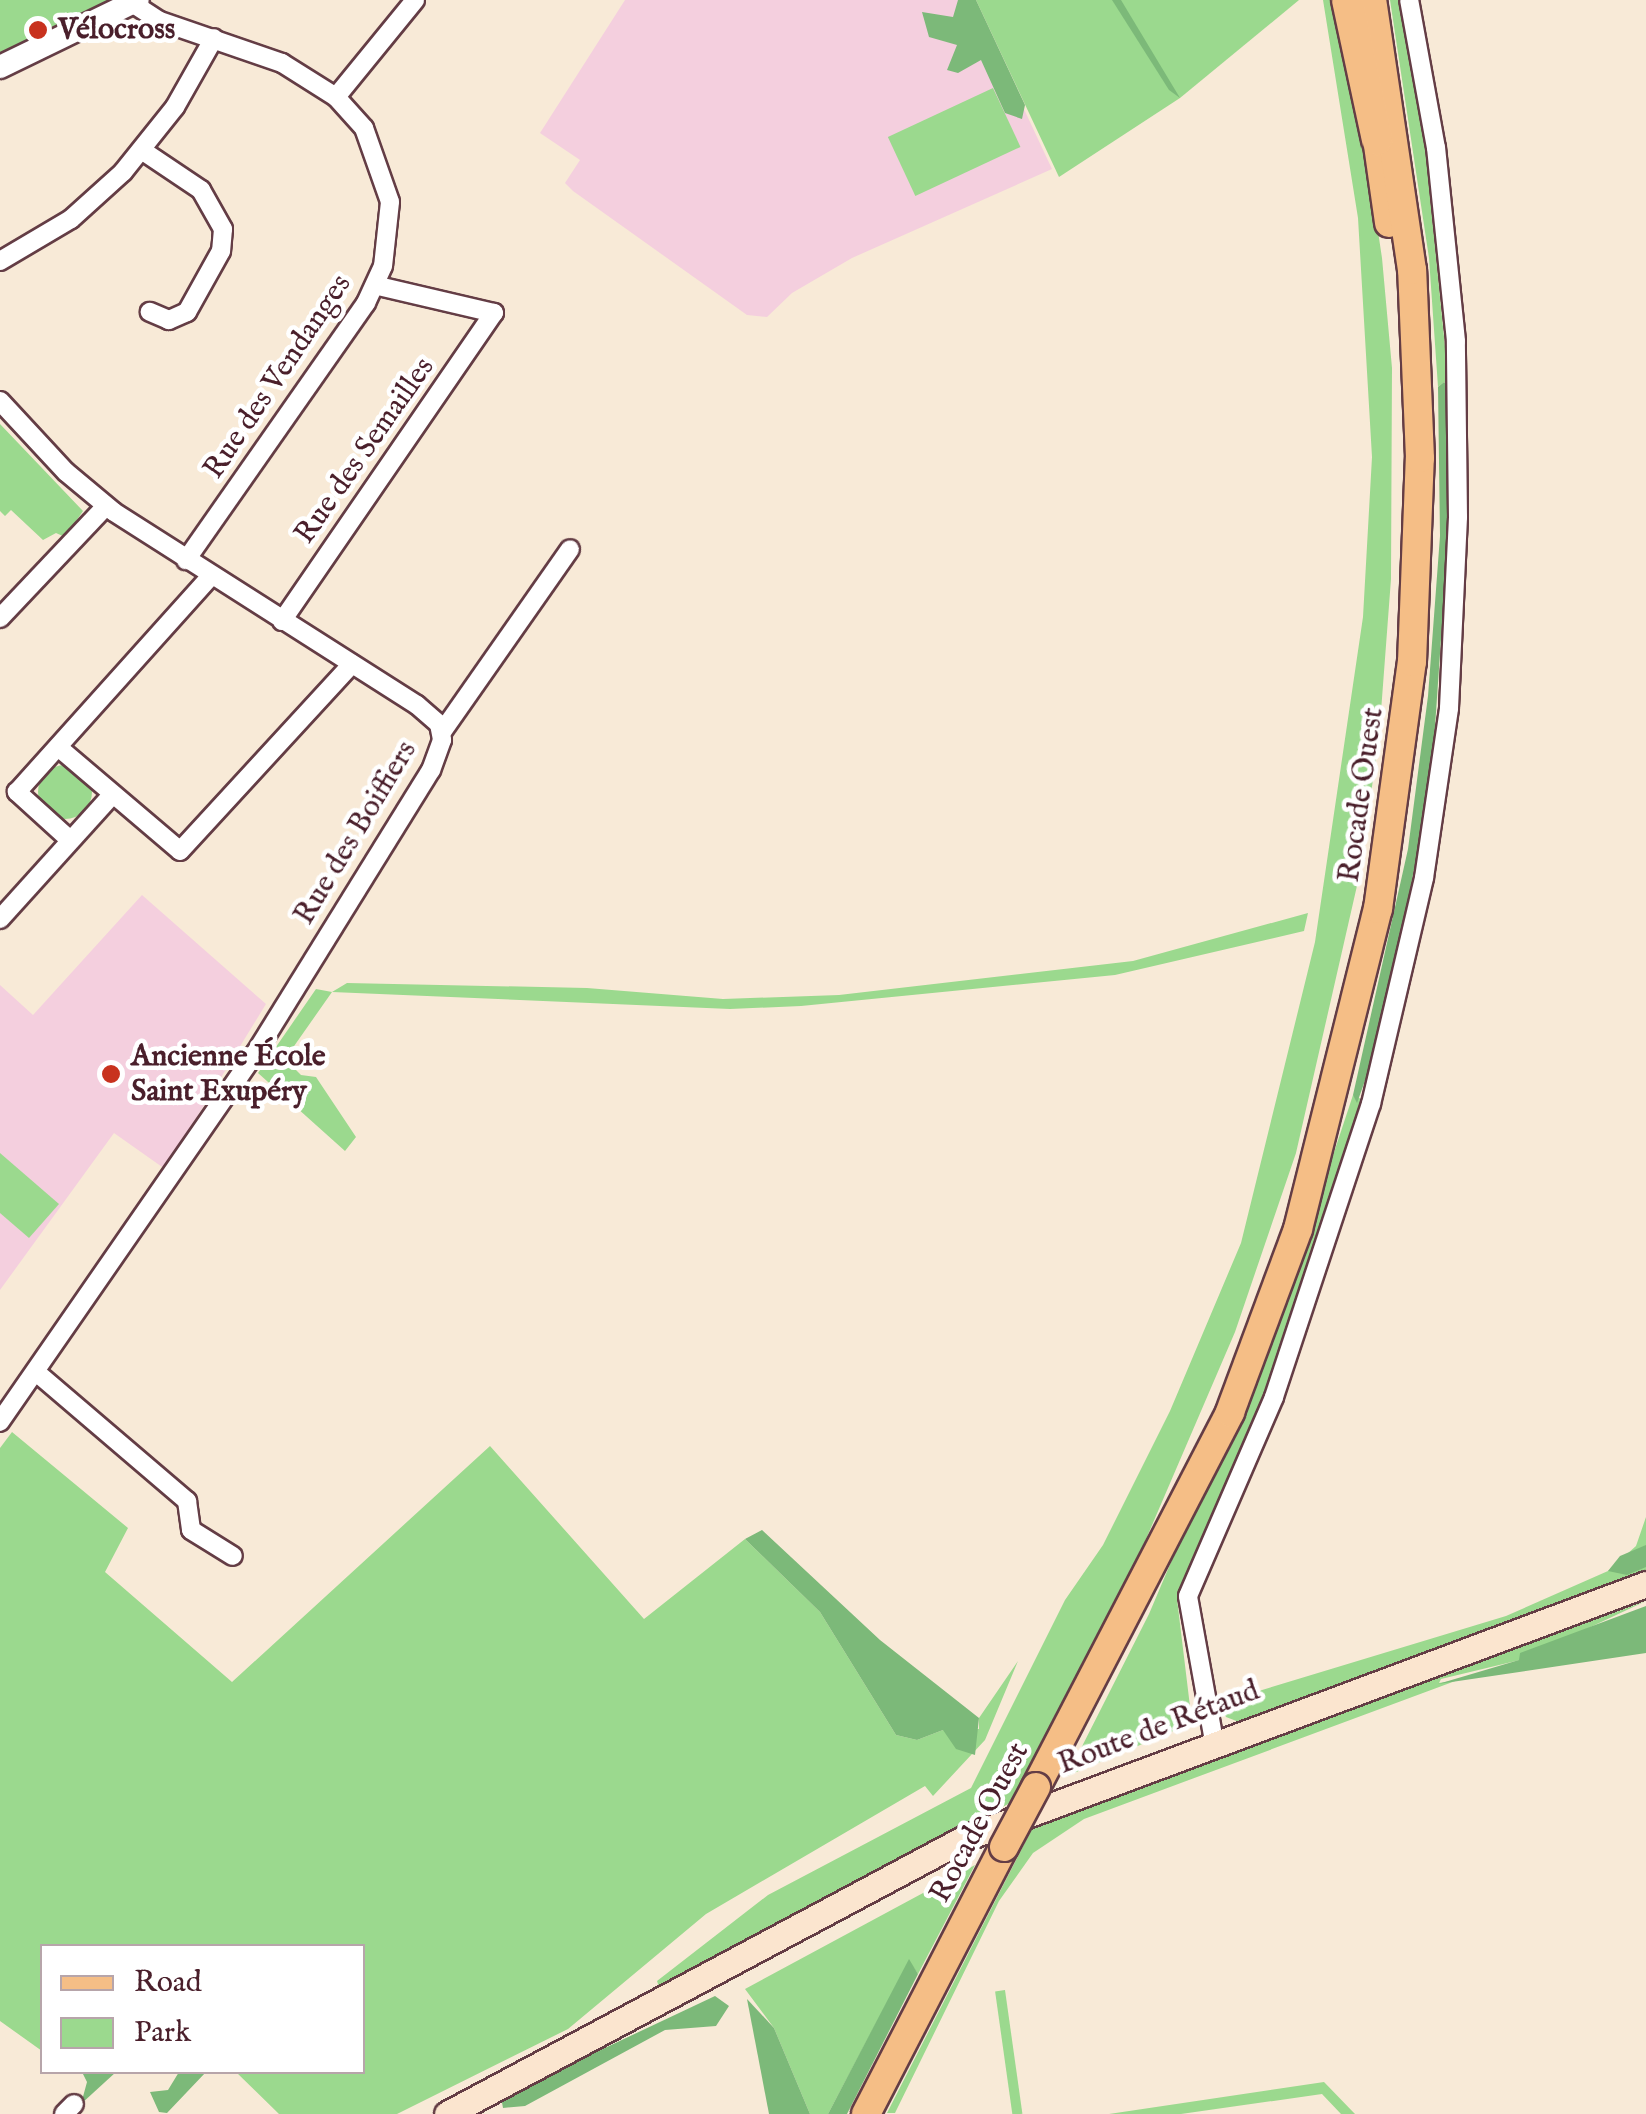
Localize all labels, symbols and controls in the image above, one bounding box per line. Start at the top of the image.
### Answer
place label: Vélocross [58,12,175,48]
marker: Vélocross [27,19,49,41]
street label: Rue des Vendanges [196,268,360,486]
street label: Rue des Semailles [287,351,443,551]
street label: Rocade Ouest [1332,705,1392,885]
street label: Rue des Boiffiers [287,735,425,931]
place label: Ancienne École Saint Exupéry [131,1039,326,1110]
marker: Ancienne École Saint Exupéry [100,1063,122,1085]
street label: Route de Rétaud [1053,1673,1265,1783]
street label: Rocade Ouest [923,1737,1037,1909]
legend [40,1944,365,2074]
text: Road [134,1964,202,2002]
text: Park [134,2014,191,2052]

